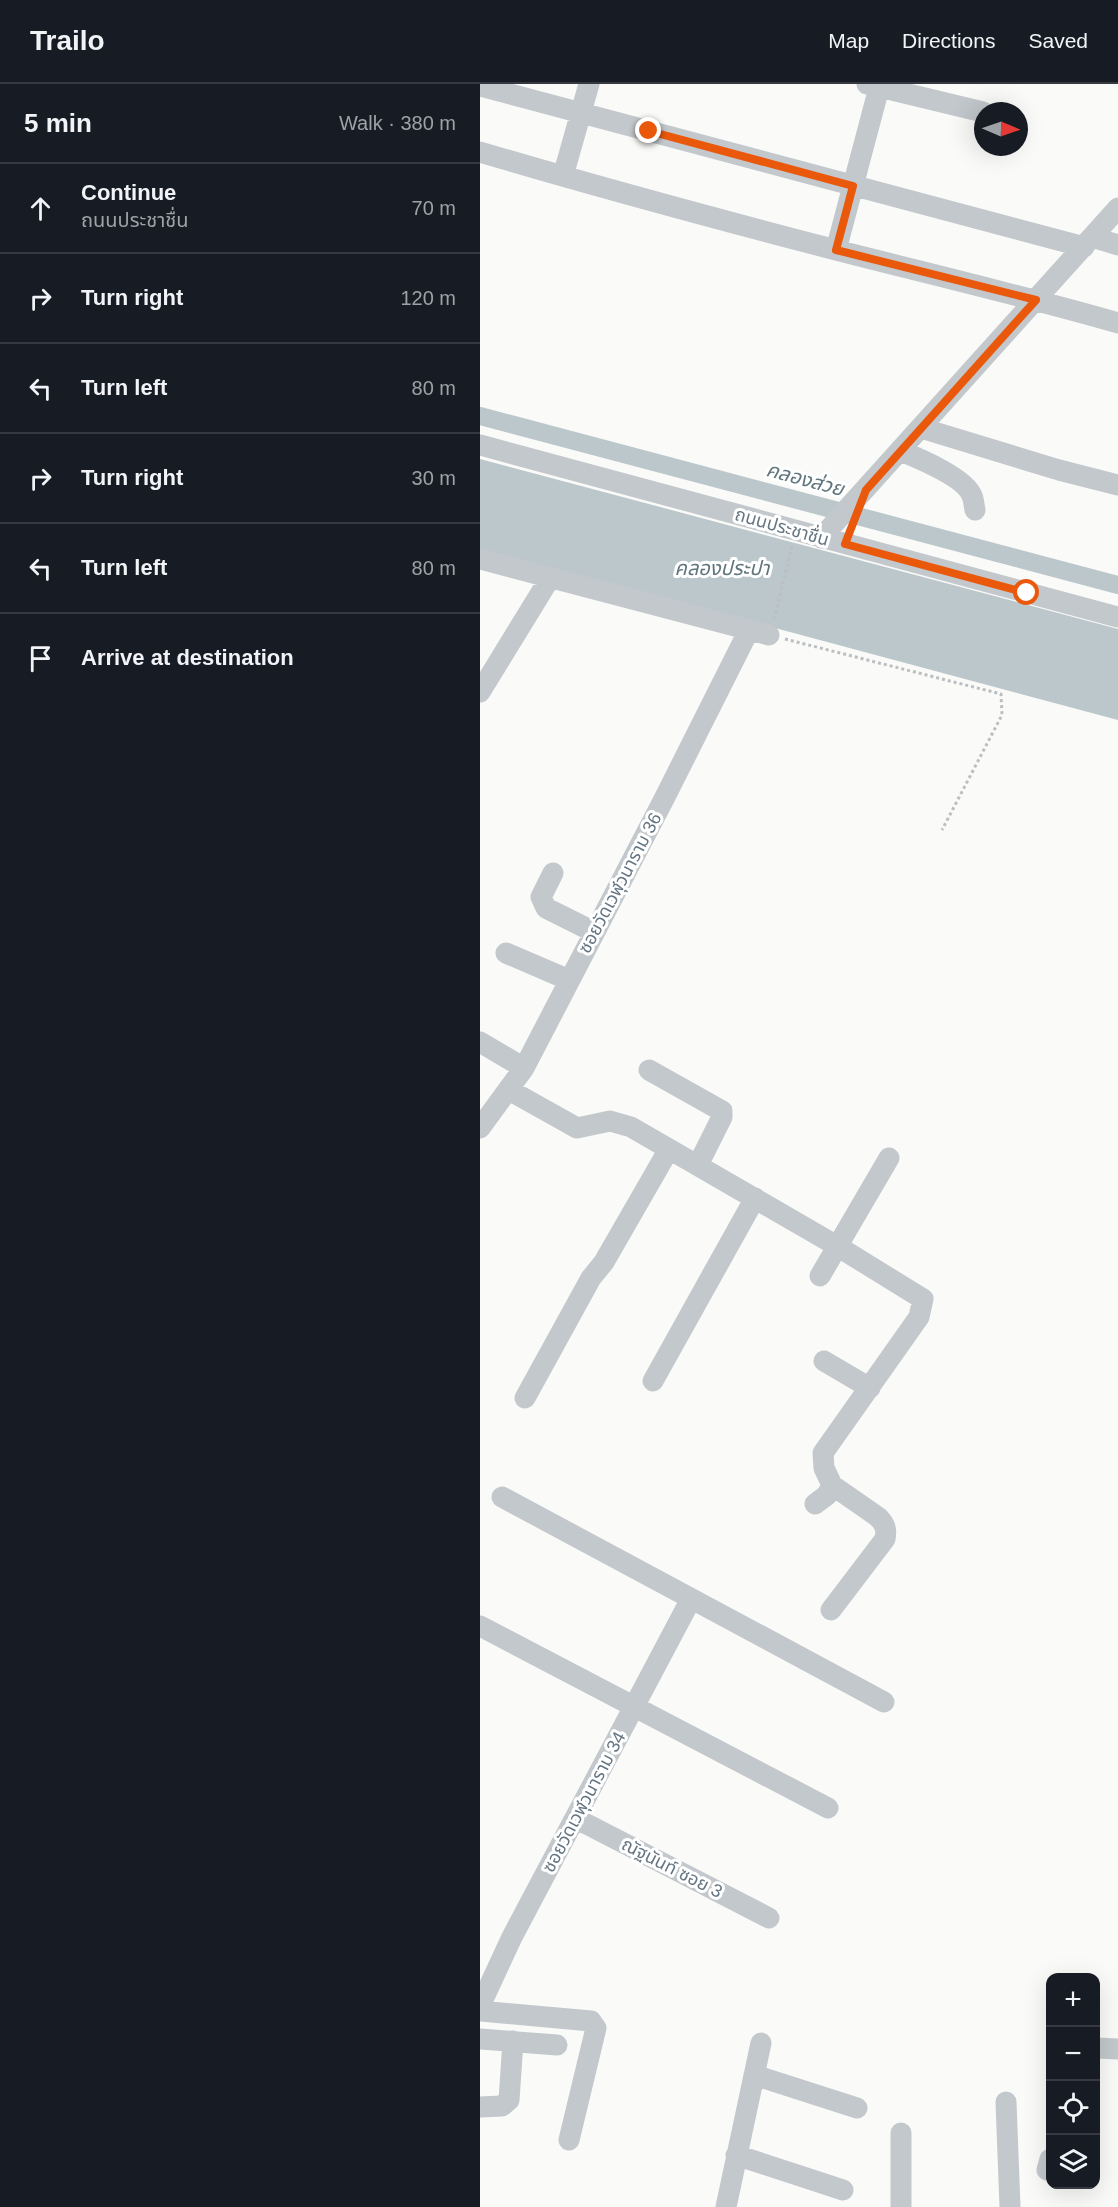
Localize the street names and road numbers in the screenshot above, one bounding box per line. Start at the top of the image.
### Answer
street label: ถนนประชาชื่น [733,501,832,550]
street label: ซอยวัดเวฬุวนาราม 36 [574,809,666,957]
street label: ซอยวัดเวฬุวนาราม 34 [538,1728,630,1876]
street label: ณัฐนันท์ ซอย 3 [618,1834,726,1902]

